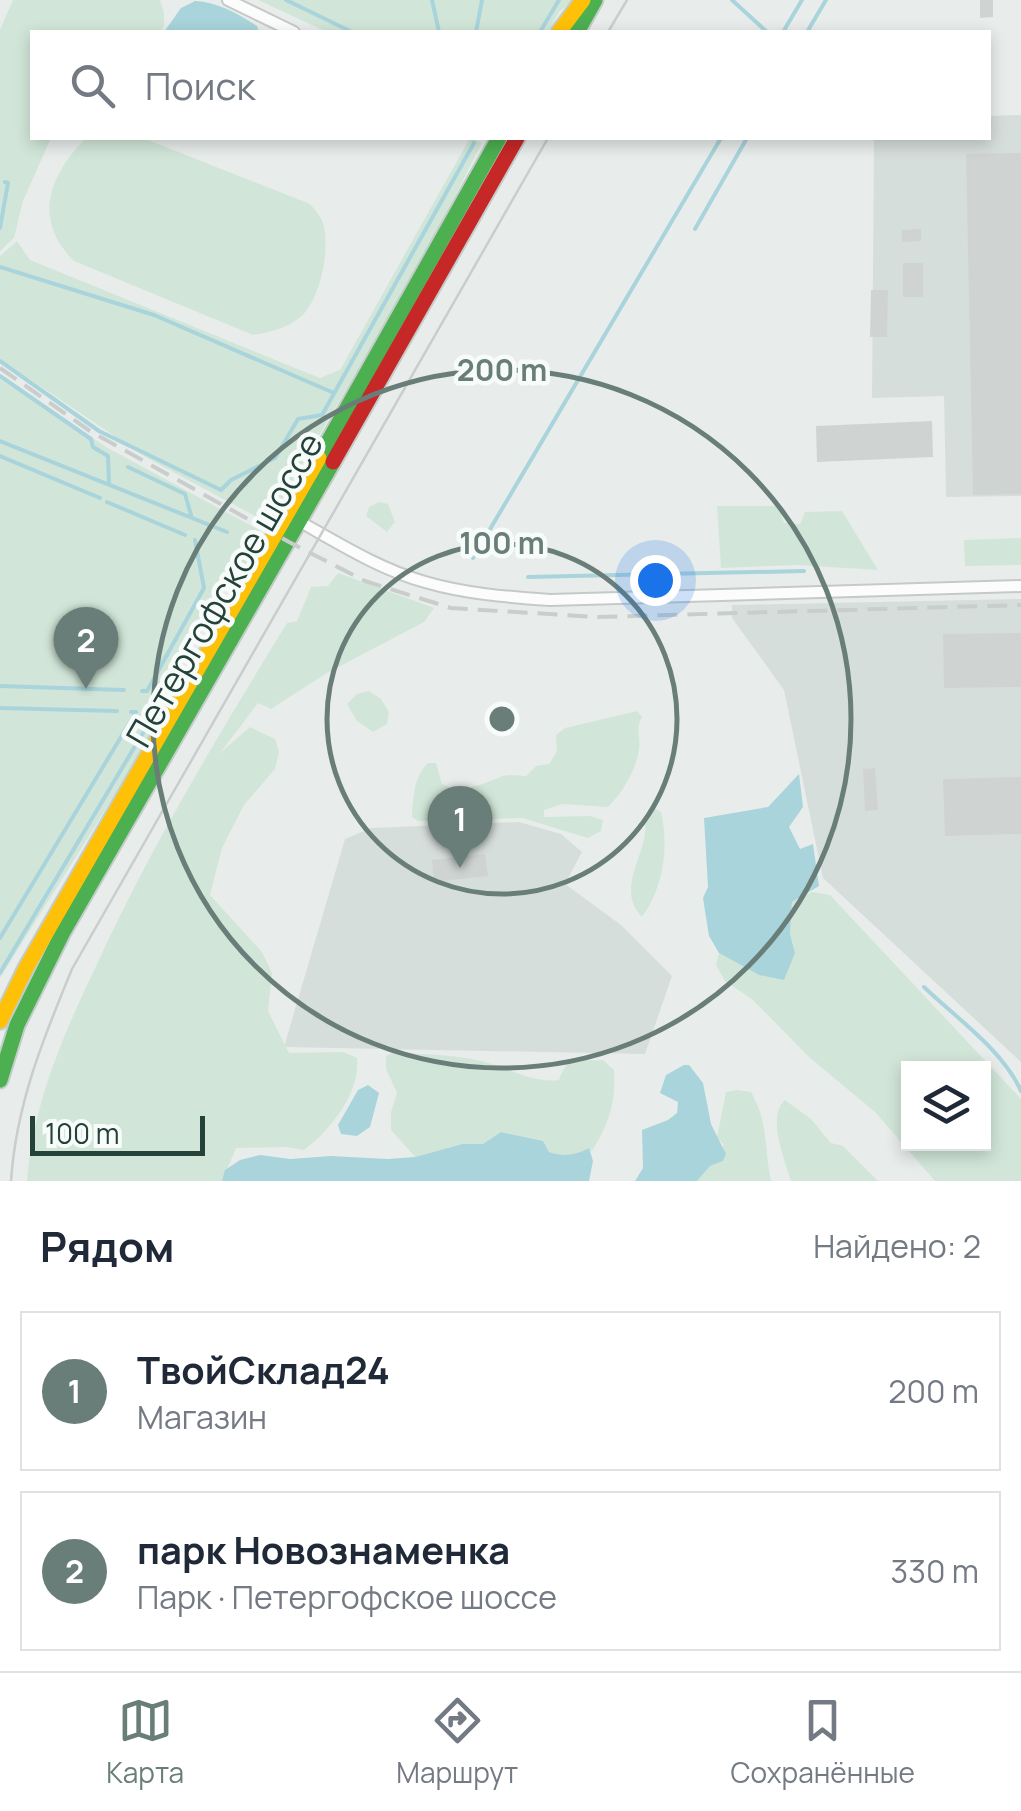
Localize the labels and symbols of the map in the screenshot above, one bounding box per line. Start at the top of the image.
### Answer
text: 200 m [457,349,547,390]
street label: Петергофское шоссе [114,424,334,755]
text: 100 m [459,522,545,563]
your location [630,555,681,606]
pin: 2 [54,606,118,689]
centre of rings [484,701,520,737]
pin: 1 [428,786,492,868]
scale bar [30,1111,205,1156]

